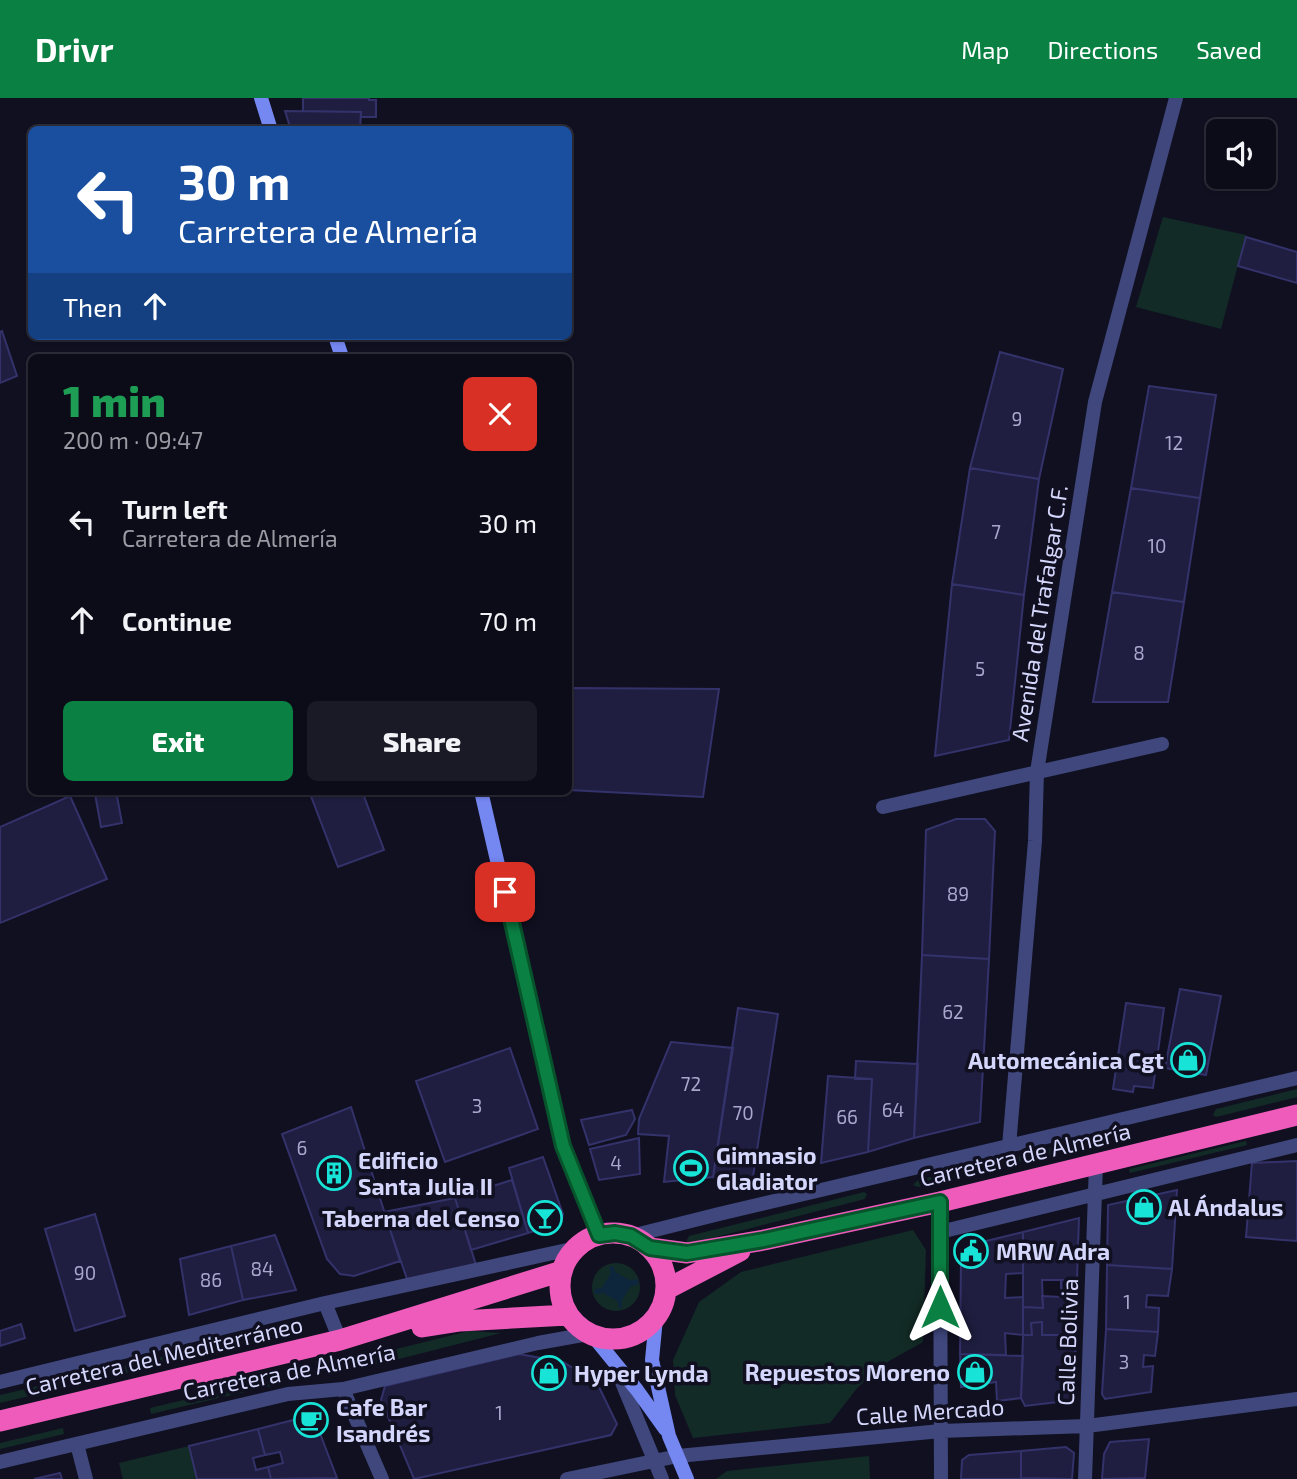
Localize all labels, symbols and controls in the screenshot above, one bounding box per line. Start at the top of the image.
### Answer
text: Drivr [35,29,114,69]
text: Map [961,35,1009,64]
text: Directions [1047,35,1158,64]
text: Saved [1196,35,1262,64]
map controls [1206,119,1276,189]
button: sound [1206,119,1276,189]
text: 30 m [178,151,290,210]
icon: left [63,154,154,245]
text: Carretera de Almería [178,211,478,249]
icon: ahead [136,287,174,325]
text: Then [63,291,122,322]
text: 1 min [63,375,166,425]
button: close [463,377,537,451]
house number: 9 [1012,407,1022,430]
text: 200 m · 09:47 [63,426,203,454]
house number: 12 [1165,431,1183,454]
street label: Avenida del Trafalgar C.F. [1005,483,1073,743]
text: Turn left [122,493,228,524]
icon: left [63,503,101,541]
text: 30 m [478,507,537,538]
house number: 7 [991,520,1001,543]
text: Carretera de Almería [122,524,338,552]
house number: 10 [1147,534,1167,557]
icon: ahead [63,601,101,639]
text: Continue [122,605,232,636]
text: 70 m [479,605,537,636]
house number: 8 [1133,641,1145,664]
house number: 5 [975,657,985,680]
button: Exit [63,701,293,781]
button: Share [307,701,537,781]
pin [475,862,535,922]
icon: arrive [486,873,524,911]
house number: 89 [947,882,969,905]
house number: 62 [942,1000,964,1023]
shop icon: Automecánica Cgt [1169,1041,1207,1079]
place label: Automecánica Cgt [968,1046,1164,1074]
house number: 72 [681,1072,701,1095]
house number: 3 [472,1094,482,1117]
house number: 64 [882,1098,904,1121]
house number: 70 [732,1101,754,1124]
house number: 66 [836,1105,858,1128]
street label: Carretera de Almería [917,1116,1133,1192]
house number: 6 [297,1136,307,1159]
place label: Gimnasio Gladiator [716,1141,818,1195]
place label: Edificio Santa Julia II [358,1146,493,1200]
sports icon: Gimnasio Gladiator [672,1149,710,1187]
house number: 4 [610,1151,622,1174]
building icon: Edificio Santa Julia II [315,1154,353,1192]
shop icon: Al Ándalus [1125,1188,1163,1226]
place label: Al Ándalus [1168,1193,1284,1221]
bar icon: Taberna del Censo [526,1199,564,1237]
place label: Taberna del Censo [322,1204,520,1232]
public building icon: MRW Adra [952,1232,990,1270]
place label: MRW Adra [996,1237,1110,1265]
house number: 84 [250,1257,274,1280]
house number: 90 [74,1261,96,1284]
house number: 86 [200,1268,222,1291]
position arrow [903,1270,977,1344]
street label: Calle Bolivia [1051,1278,1083,1406]
house number: 1 [1123,1290,1131,1313]
street label: Carretera del Mediterráneo [23,1309,305,1401]
street label: Carretera de Almería [180,1337,398,1405]
house number: 3 [1119,1350,1129,1373]
shop icon: Repuestos Moreno [956,1353,994,1391]
shop icon: Hyper Lynda [530,1354,568,1392]
place label: Repuestos Moreno [745,1358,950,1386]
place label: Hyper Lynda [574,1359,709,1387]
street label: Calle Mercado [855,1392,1005,1430]
place label: Cafe Bar Isandrés [336,1393,430,1447]
cafe icon: Cafe Bar Isandrés [292,1401,330,1439]
house number: 1 [495,1401,503,1424]

